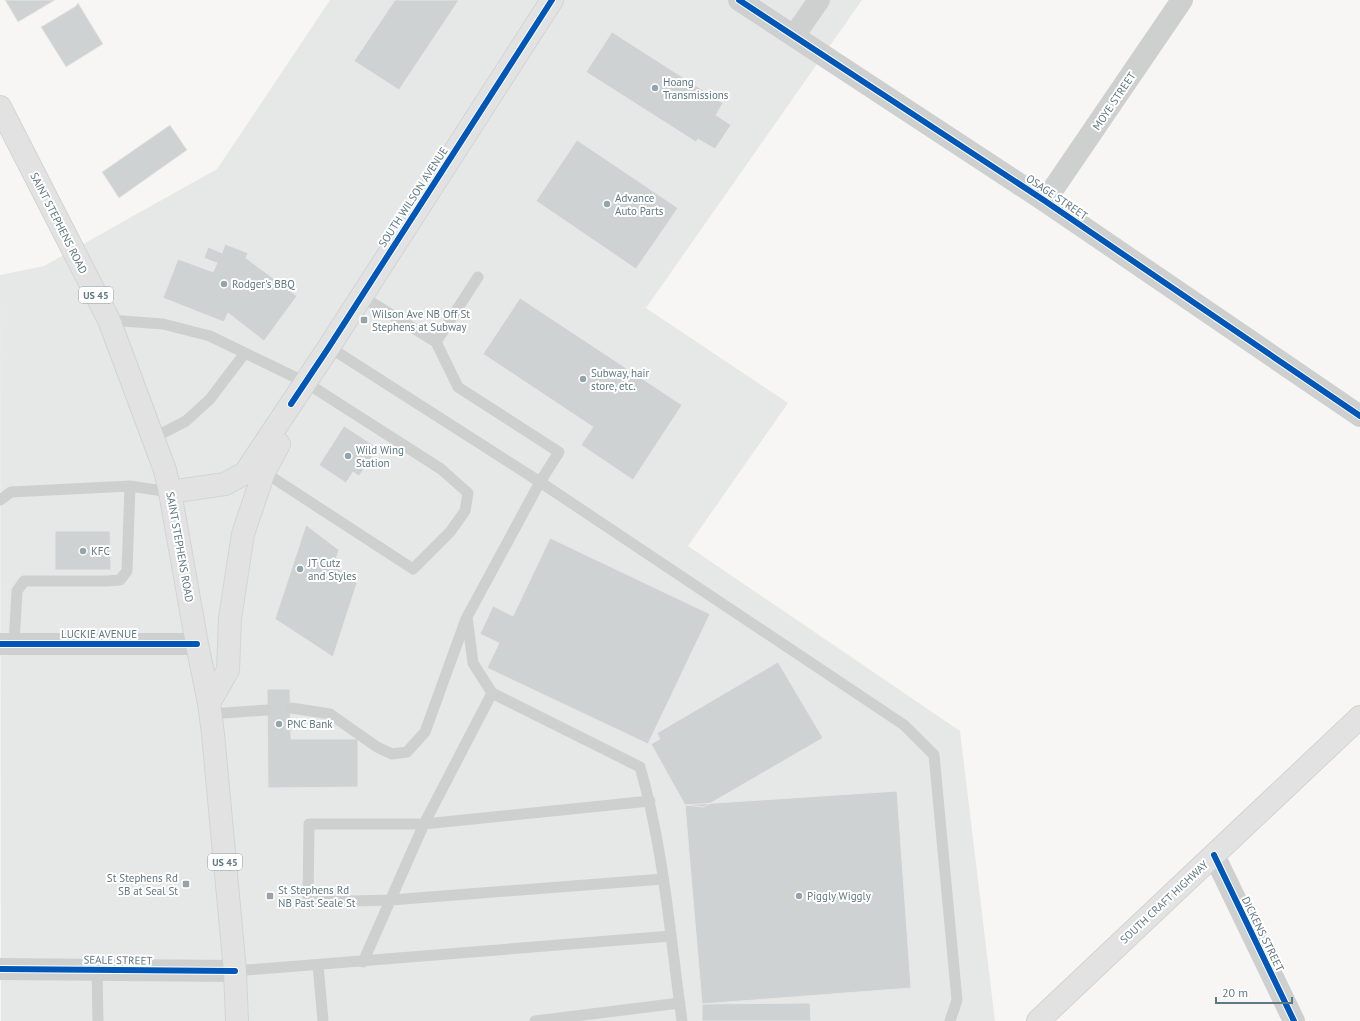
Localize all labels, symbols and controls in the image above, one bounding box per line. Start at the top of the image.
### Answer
street label: MOYE STREET [1089,69,1139,133]
place label: Hoang Transmissions [663,75,729,102]
marker: Hoang Transmissions [650,83,660,93]
street label: SOUTH WILSON AVENUE [375,144,451,250]
street label: SAINT STEPHENS ROAD [27,170,91,276]
street label: OSAGE STREET [1023,171,1091,223]
place label: Advance Auto Parts [615,191,664,218]
marker: Advance Auto Parts [602,199,612,209]
place label: Rodger's BBQ [232,277,295,291]
marker: Rodger's BBQ [219,279,229,289]
road number: US 45 [79,287,113,303]
place label: Wilson Ave NB Off St Stephens at Subway [372,307,470,334]
marker: Wilson Ave NB Off St Stephens at Subway [359,315,369,325]
place label: Subway, hair store, etc. [591,366,649,393]
marker: Subway, hair store, etc. [578,374,588,384]
place label: Wild Wing Station [356,443,404,470]
marker: Wild Wing Station [343,451,353,461]
street label: SAINT STEPHENS ROAD [163,491,197,603]
place label: KFC [91,544,110,558]
marker: KFC [78,546,88,556]
place label: JT Cutz and Styles [307,556,357,583]
marker: JT Cutz and Styles [295,564,305,574]
street label: LUCKIE AVENUE [61,627,137,641]
place label: PNC Bank [287,717,333,731]
marker: PNC Bank [274,719,284,729]
road number: US 45 [208,854,242,870]
street label: SOUTH CRAFT HIGHWAY [1117,857,1212,947]
place label: St Stephens Rd SB at Seal St [107,871,178,898]
marker: St Stephens Rd SB at Seal St [181,879,191,889]
place label: St Stephens Rd NB Past Seale St [278,883,356,910]
place label: Piggly Wiggly [807,889,872,903]
marker: St Stephens Rd NB Past Seale St [265,891,275,901]
marker: Piggly Wiggly [794,891,804,901]
street label: DICKENS STREET [1239,894,1287,974]
street label: SEALE STREET [83,952,153,968]
scale bar [1216,979,1292,1005]
text: 20 m [1222,985,1248,1000]

